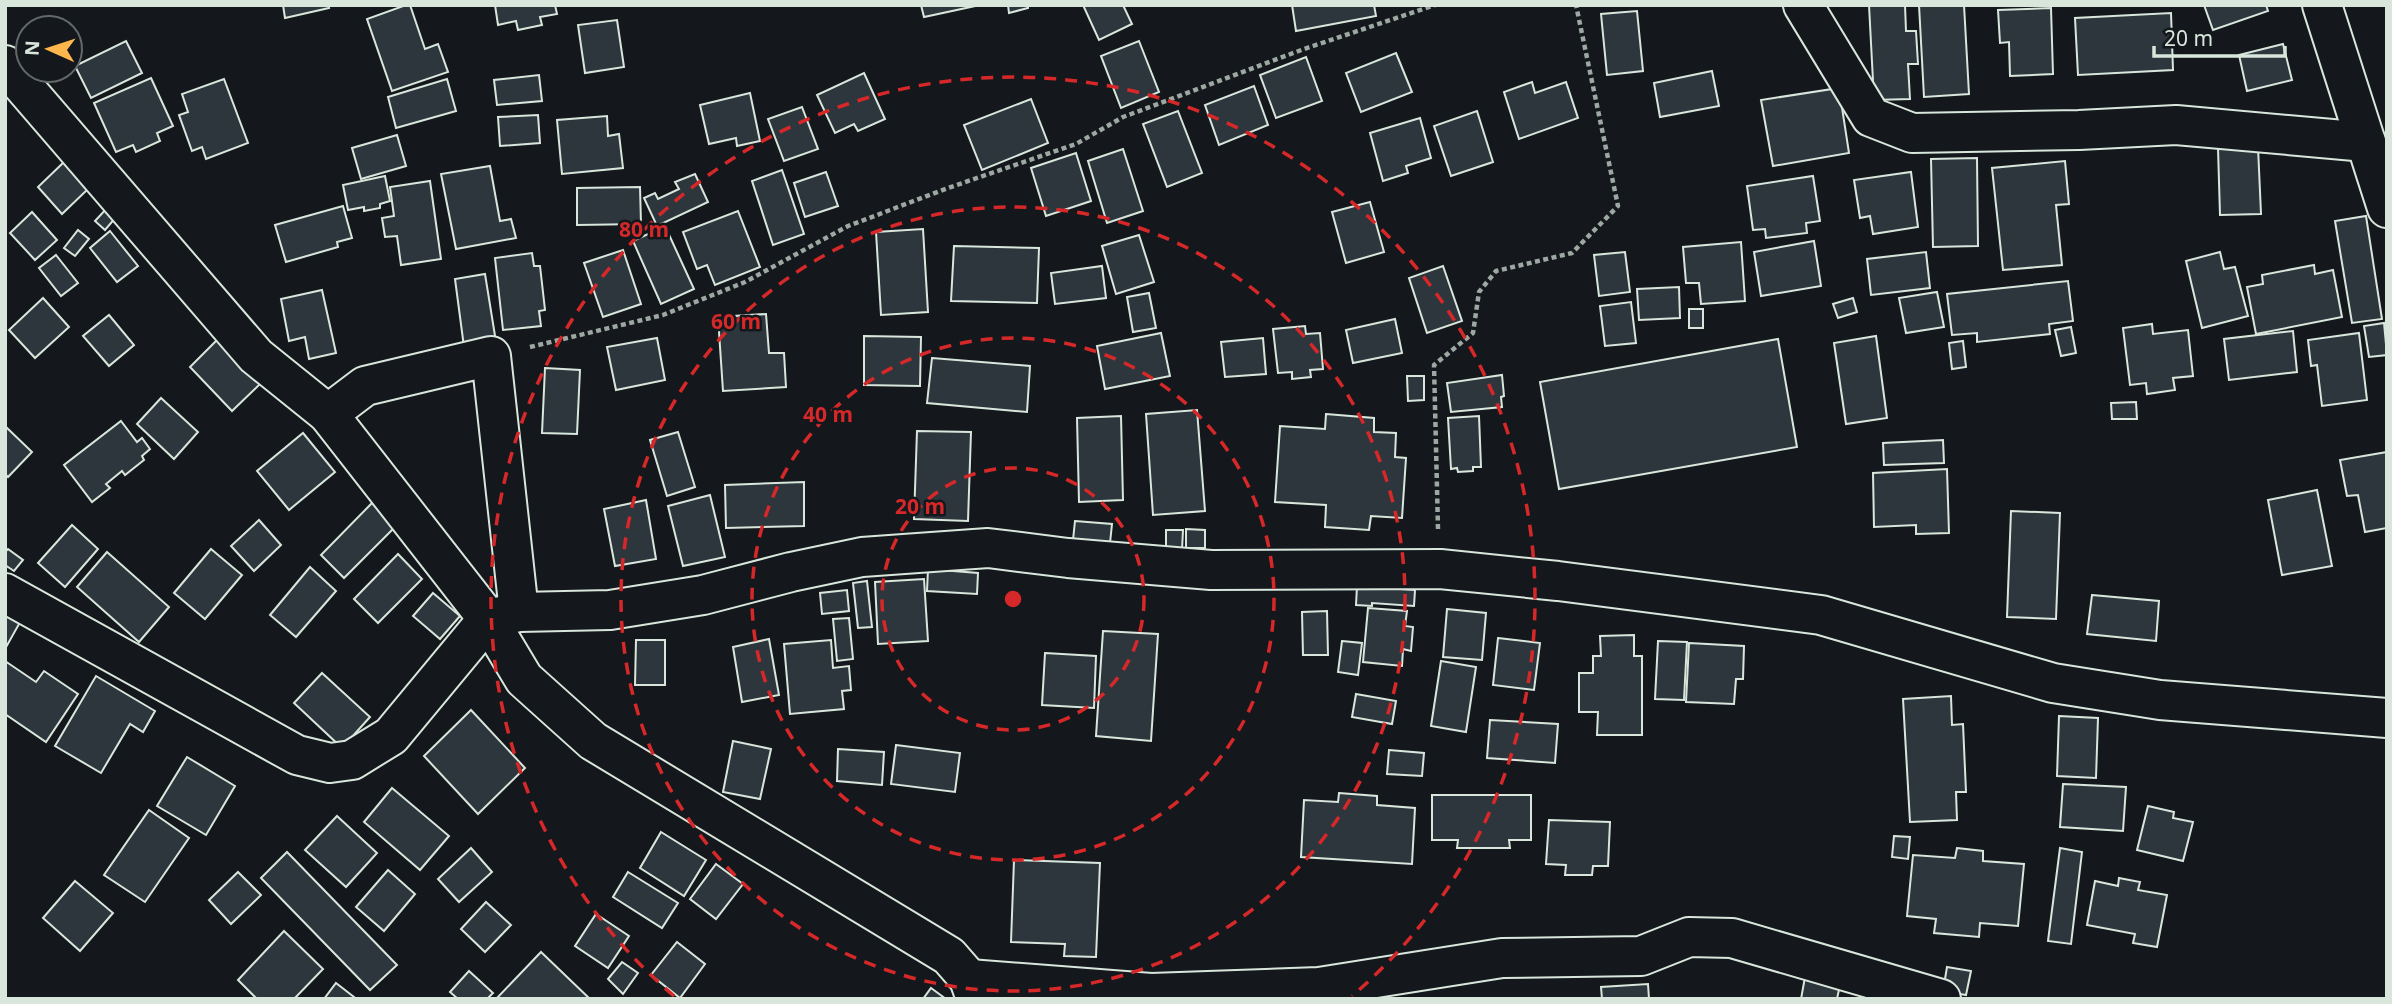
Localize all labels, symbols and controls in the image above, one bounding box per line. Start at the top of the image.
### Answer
north arrow [14,14,84,84]
scale bar [2154,14,2285,58]
text: 20 m [2164,24,2213,52]
text: N [19,40,45,57]
text: 80 m [619,215,669,243]
text: 60 m [711,307,761,335]
text: 40 m [803,400,853,428]
text: 20 m [895,492,945,520]
centre of rings [1001,587,1025,611]

